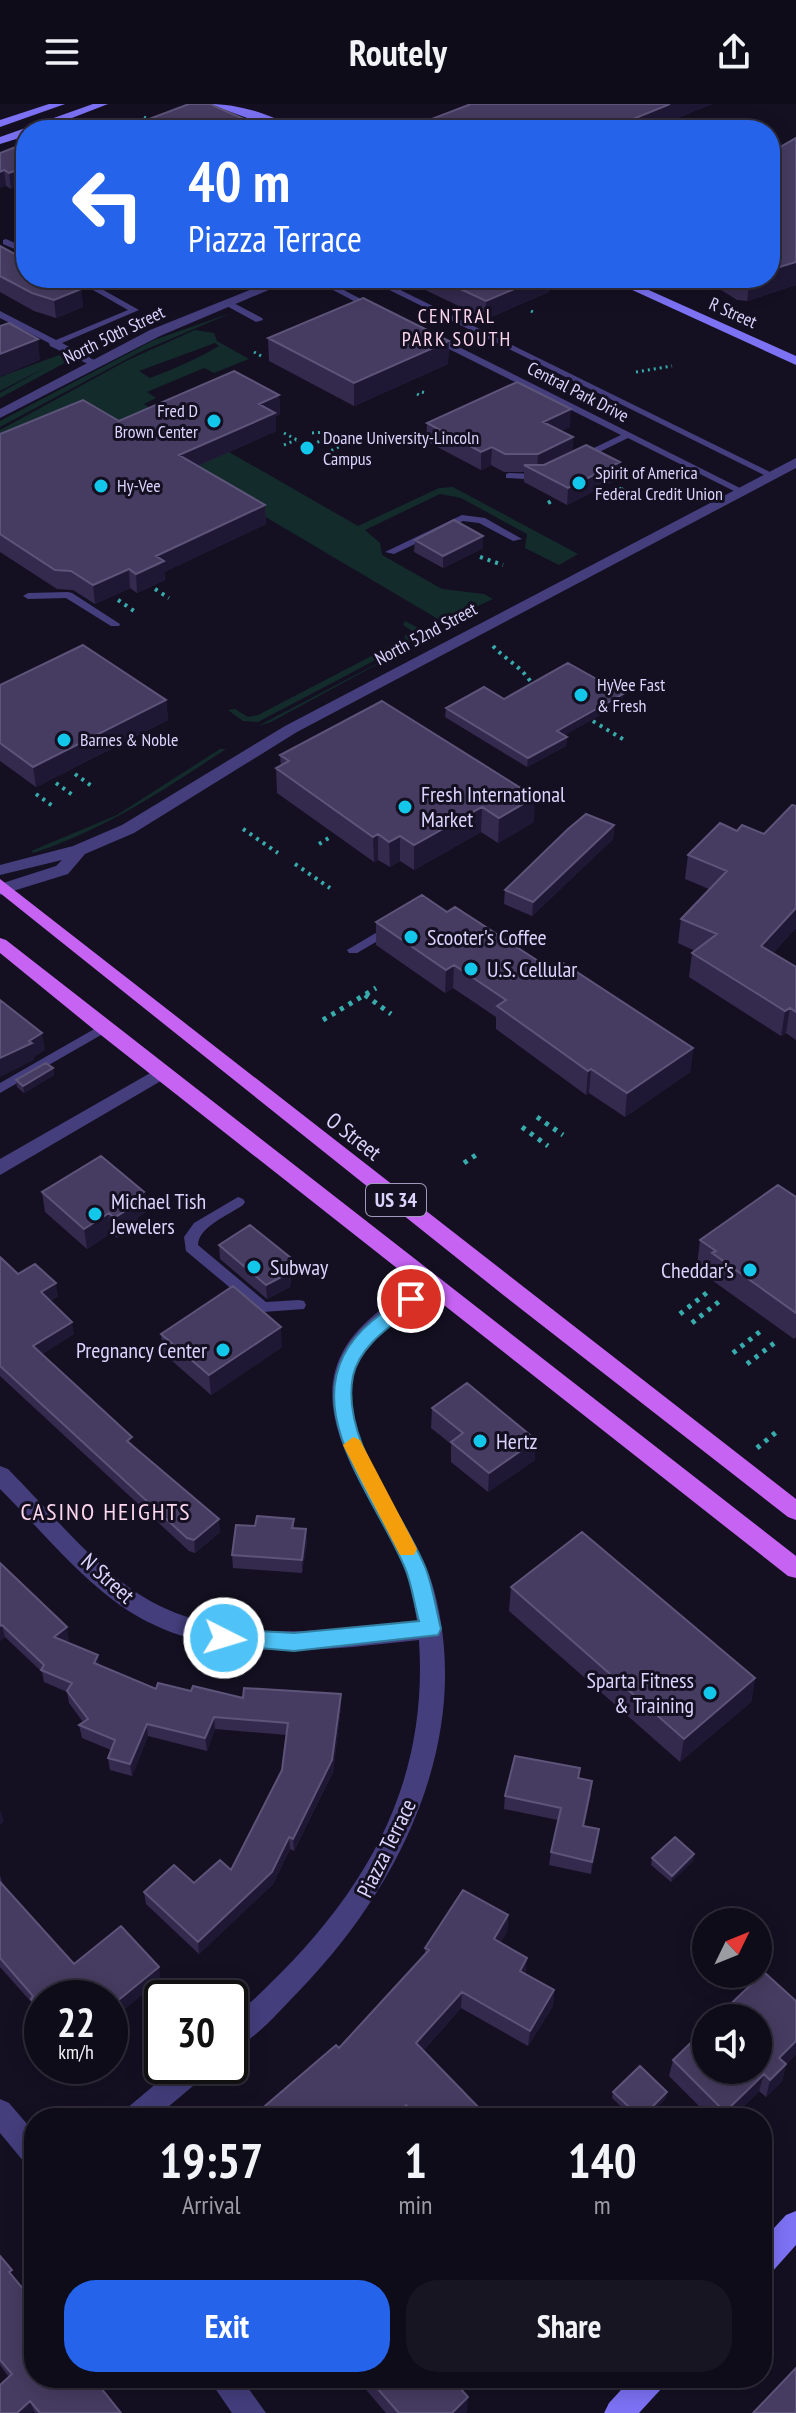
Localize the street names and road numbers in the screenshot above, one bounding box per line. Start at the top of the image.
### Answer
street label: R Street [706,292,761,333]
street label: North 50th Street [59,300,168,369]
street label: Central Park Drive [524,356,633,427]
street label: North 52nd Street [371,597,481,670]
street label: O Street [321,1106,387,1166]
road number: US 34 [366,1184,426,1216]
street label: N Street [76,1547,140,1609]
street label: Piazza Terrace [350,1794,422,1902]

